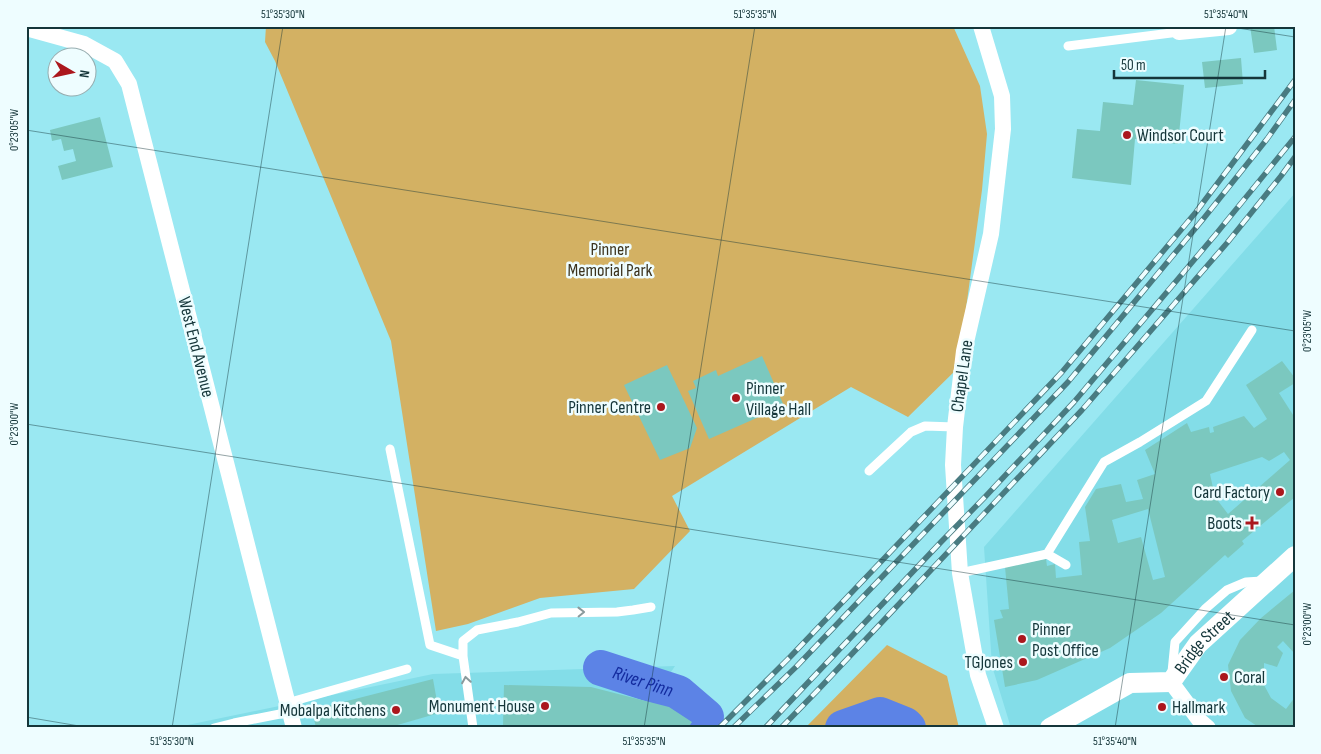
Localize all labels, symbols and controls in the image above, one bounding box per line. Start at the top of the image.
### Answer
text: 51°35'30"N [261,7,305,22]
text: 51°35'35"N [733,7,777,22]
text: 51°35'40"N [1204,7,1248,22]
north arrow [48,48,98,98]
scale bar [1114,48,1265,80]
text: 50 m [1121,56,1146,75]
text: N [75,69,93,79]
text: 0°23'05"W [7,109,22,151]
place label: Windsor Court [1137,125,1224,146]
marker: Windsor Court [1121,129,1133,141]
park label: Pinner Memorial Park [568,239,653,281]
street label: West End Avenue [173,295,219,399]
text: 0°23'05"W [1300,310,1315,352]
street label: Chapel Lane [947,338,977,414]
place label: Pinner Village Hall [746,378,811,420]
marker: Pinner Village Hall [730,392,742,404]
place label: Pinner Centre [568,397,651,418]
marker: Pinner Centre [655,401,667,413]
text: 0°23'00"W [7,402,22,445]
place label: Card Factory [1194,482,1270,503]
marker: Card Factory [1274,486,1286,498]
place label: Boots [1207,513,1242,534]
marker: Boots [1246,517,1258,529]
text: 0°23'00"W [1300,602,1315,645]
street label: Bridge Street [1170,605,1239,678]
one-way arrow [577,607,585,618]
place label: Pinner Post Office [1032,619,1099,661]
marker: Pinner Post Office [1016,633,1028,645]
place label: TGJones [964,652,1013,673]
marker: TGJones [1017,656,1029,668]
water label: River Pinn [610,661,676,702]
place label: Coral [1234,667,1265,688]
marker: Coral [1218,671,1230,683]
one-way arrow [462,675,472,684]
place label: Monument House [429,696,535,717]
place label: Hallmark [1172,697,1225,718]
place label: Mobalpa Kitchens [280,700,386,721]
marker: Monument House [539,700,551,712]
marker: Hallmark [1156,701,1168,713]
marker: Mobalpa Kitchens [390,704,402,716]
text: 51°35'30"N [150,734,194,749]
text: 51°35'35"N [622,734,666,749]
text: 51°35'40"N [1093,734,1137,749]

